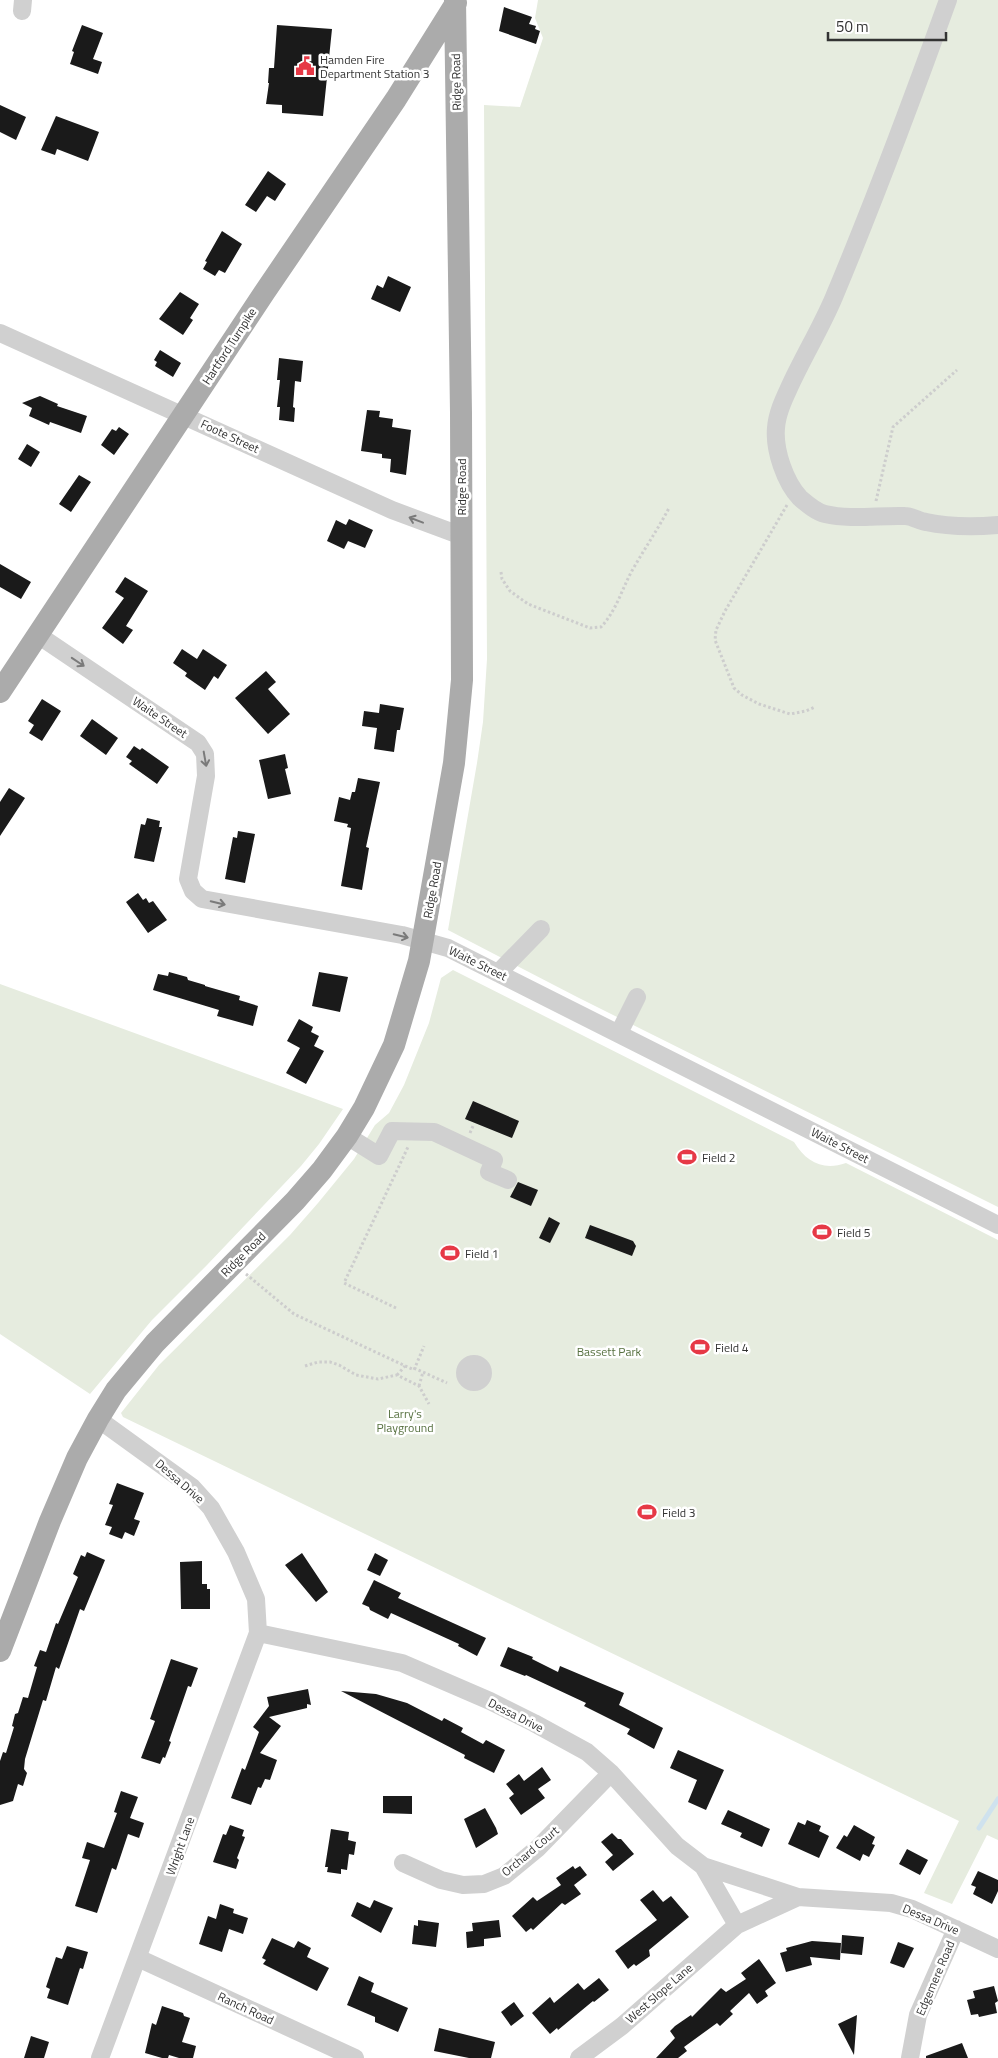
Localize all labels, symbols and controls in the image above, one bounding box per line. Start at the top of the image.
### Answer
scale bar [828,10,946,42]
text: 50 m [836,15,869,38]
place label: Hamden Fire Department Station 3 [320,50,429,83]
street label: Ridge Road [446,53,466,111]
public building icon: Hamden Fire Department Station 3 [294,55,316,77]
street label: Hartford Turnpike [197,304,261,388]
street label: Foote Street [198,414,263,458]
street label: Ridge Road [452,458,471,516]
one-way arrow [408,515,424,524]
one-way arrow [71,657,85,667]
street label: Waite Street [129,692,192,743]
one-way arrow [200,751,210,767]
street label: Ridge Road [418,860,446,920]
one-way arrow [209,899,225,908]
one-way arrow [393,932,409,941]
street label: Waite Street [446,941,511,986]
street label: Waite Street [808,1122,873,1168]
sports icon: Field 2 [676,1146,698,1168]
place label: Field 2 [702,1148,735,1167]
sports icon: Field 5 [811,1221,833,1243]
place label: Field 5 [837,1223,871,1242]
street label: Ridge Road [216,1227,270,1281]
sports icon: Field 1 [439,1242,461,1264]
place label: Field 1 [465,1244,498,1263]
sports icon: Field 4 [689,1336,711,1358]
place label: Field 4 [715,1338,749,1357]
park label: Bassett Park [577,1342,642,1361]
park label: Larry's Playground [376,1404,434,1437]
street label: Dessa Drive [151,1454,209,1508]
sports icon: Field 3 [636,1501,658,1523]
place label: Field 3 [662,1503,695,1522]
street label: Dessa Drive [485,1693,547,1737]
street label: Wright Lane [161,1814,199,1878]
street label: Orchard Court [497,1821,564,1881]
street label: Dessa Drive [900,1899,962,1939]
street label: Edgemere Road [911,1938,959,2018]
street label: West Slope Lane [621,1958,697,2028]
street label: Ranch Road [215,1987,277,2029]

